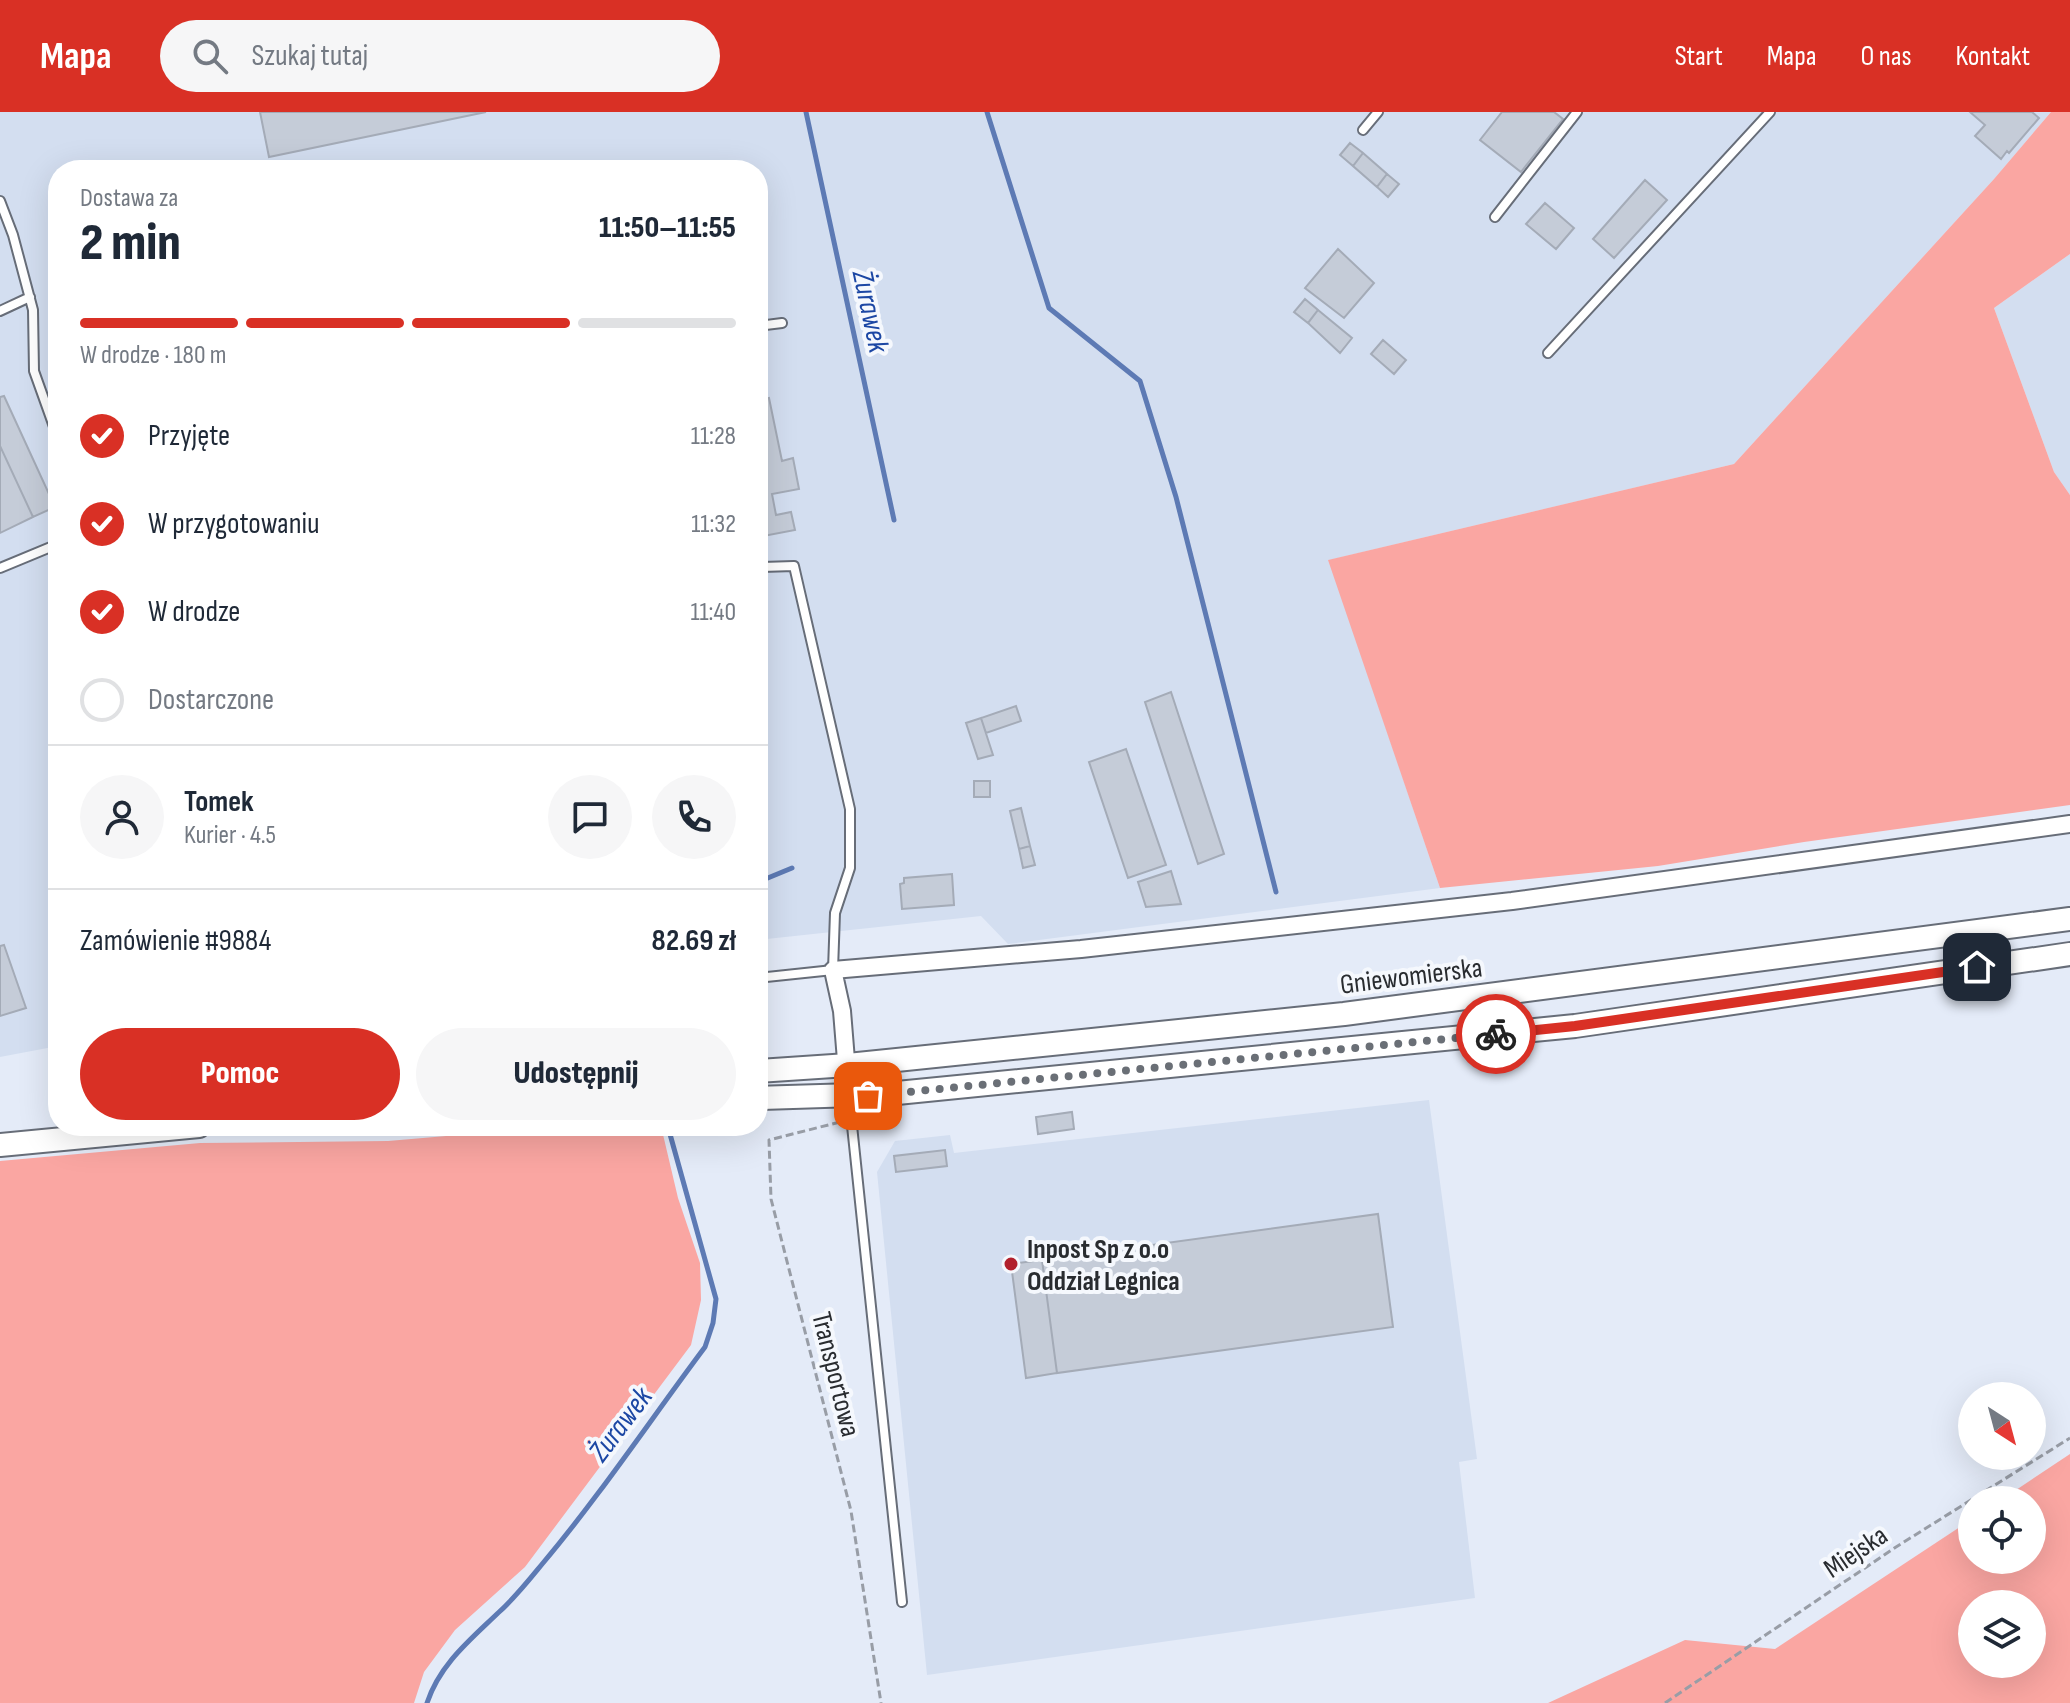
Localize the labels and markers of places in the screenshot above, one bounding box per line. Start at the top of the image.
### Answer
pin [1943,933,2011,1001]
pin [834,1062,902,1130]
place label: Inpost Sp z o.o Oddział Legnica [1027,1233,1180,1298]
marker: Inpost Sp z o.o Oddział Legnica [1002,1255,1020,1273]

